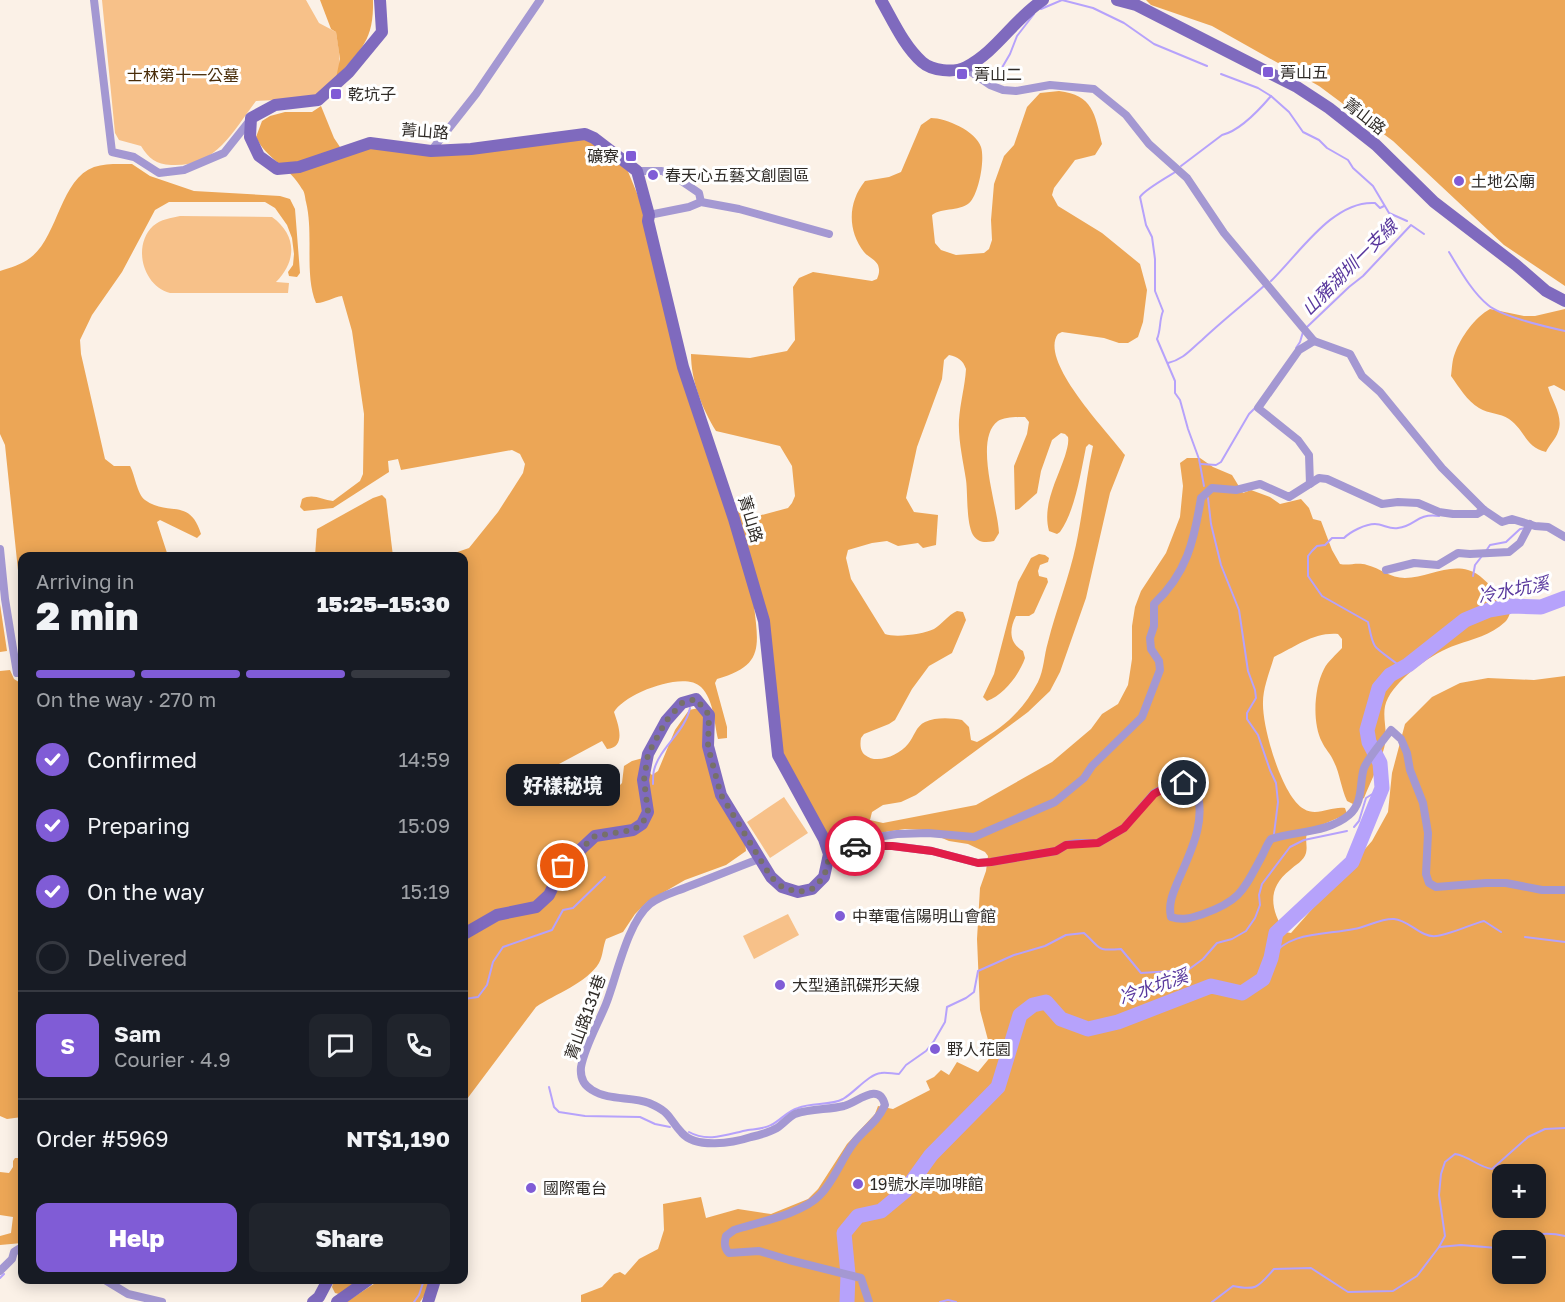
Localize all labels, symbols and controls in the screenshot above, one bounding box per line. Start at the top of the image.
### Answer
place label: 菁山五 [1280,62,1328,82]
place label: 菁山二 [974,64,1022,84]
park label: 士林第十一公墓 [127,65,239,85]
marker: 菁山五 [1261,65,1275,79]
marker: 菁山二 [955,67,969,81]
place label: 乾坑子 [348,84,396,104]
marker: 乾坑子 [329,87,343,101]
street label: 菁山路 [1340,93,1390,139]
street label: 菁山路 [400,119,450,143]
place label: 礦寮 [587,146,619,166]
marker: 礦寮 [624,149,638,163]
place label: 春天心五藝文創園區 [665,165,809,185]
marker: 春天心五藝文創園區 [646,168,660,182]
place label: 土地公廟 [1471,171,1535,191]
marker: 土地公廟 [1452,174,1466,188]
water label: 山豬湖圳一支線 [1297,213,1403,319]
street label: 菁山路 [734,493,768,545]
text: Arriving in [36,569,134,593]
water label: 冷水坑溪 [1476,571,1553,607]
text: 15:25–15:30 [317,590,450,617]
text: 2 min [36,592,139,639]
text: On the way · 270 m [36,687,216,711]
icon: check [36,743,69,776]
text: Confirmed [87,746,197,773]
text: 14:59 [398,747,450,771]
pin [1158,757,1209,808]
callout: 好樣秘境 [506,764,620,806]
icon: home [1167,766,1200,799]
text: 好樣秘境 [523,773,603,797]
icon: check [36,809,69,842]
text: Preparing [87,812,190,839]
text: 15:09 [398,813,450,837]
courier [825,816,885,876]
icon: car [839,830,872,863]
pin [537,840,588,891]
icon: bag [546,849,579,882]
icon: check [36,875,69,908]
text: On the way [87,878,205,905]
text: 15:19 [401,879,450,903]
place label: 中華電信陽明山會館 [852,906,996,926]
marker: 中華電信陽明山會館 [833,909,847,923]
text: Delivered [87,944,187,971]
water label: 冷水坑溪 [1115,963,1193,1008]
street label: 菁山路131巷 [560,972,610,1062]
place label: 大型通訊碟形天線 [792,975,920,995]
marker: 大型通訊碟形天線 [773,978,787,992]
button: chat [309,1014,372,1077]
button: phone [387,1014,450,1077]
text: Sam [114,1020,161,1047]
text: S [60,1032,75,1059]
place label: 野人花園 [947,1039,1011,1059]
marker: 野人花園 [928,1042,942,1056]
text: Courier · 4.9 [114,1047,231,1071]
text: Order #5969 [36,1125,169,1152]
text: NT$1,190 [346,1125,450,1152]
map controls [1492,1164,1546,1284]
button: + [1492,1164,1546,1218]
place label: 19號水岸咖啡館 [870,1174,983,1194]
marker: 19號水岸咖啡館 [851,1177,865,1191]
place label: 國際電台 [543,1178,607,1198]
marker: 國際電台 [524,1181,538,1195]
button: Help [36,1203,237,1272]
button: Share [249,1203,450,1272]
button: − [1492,1230,1546,1284]

